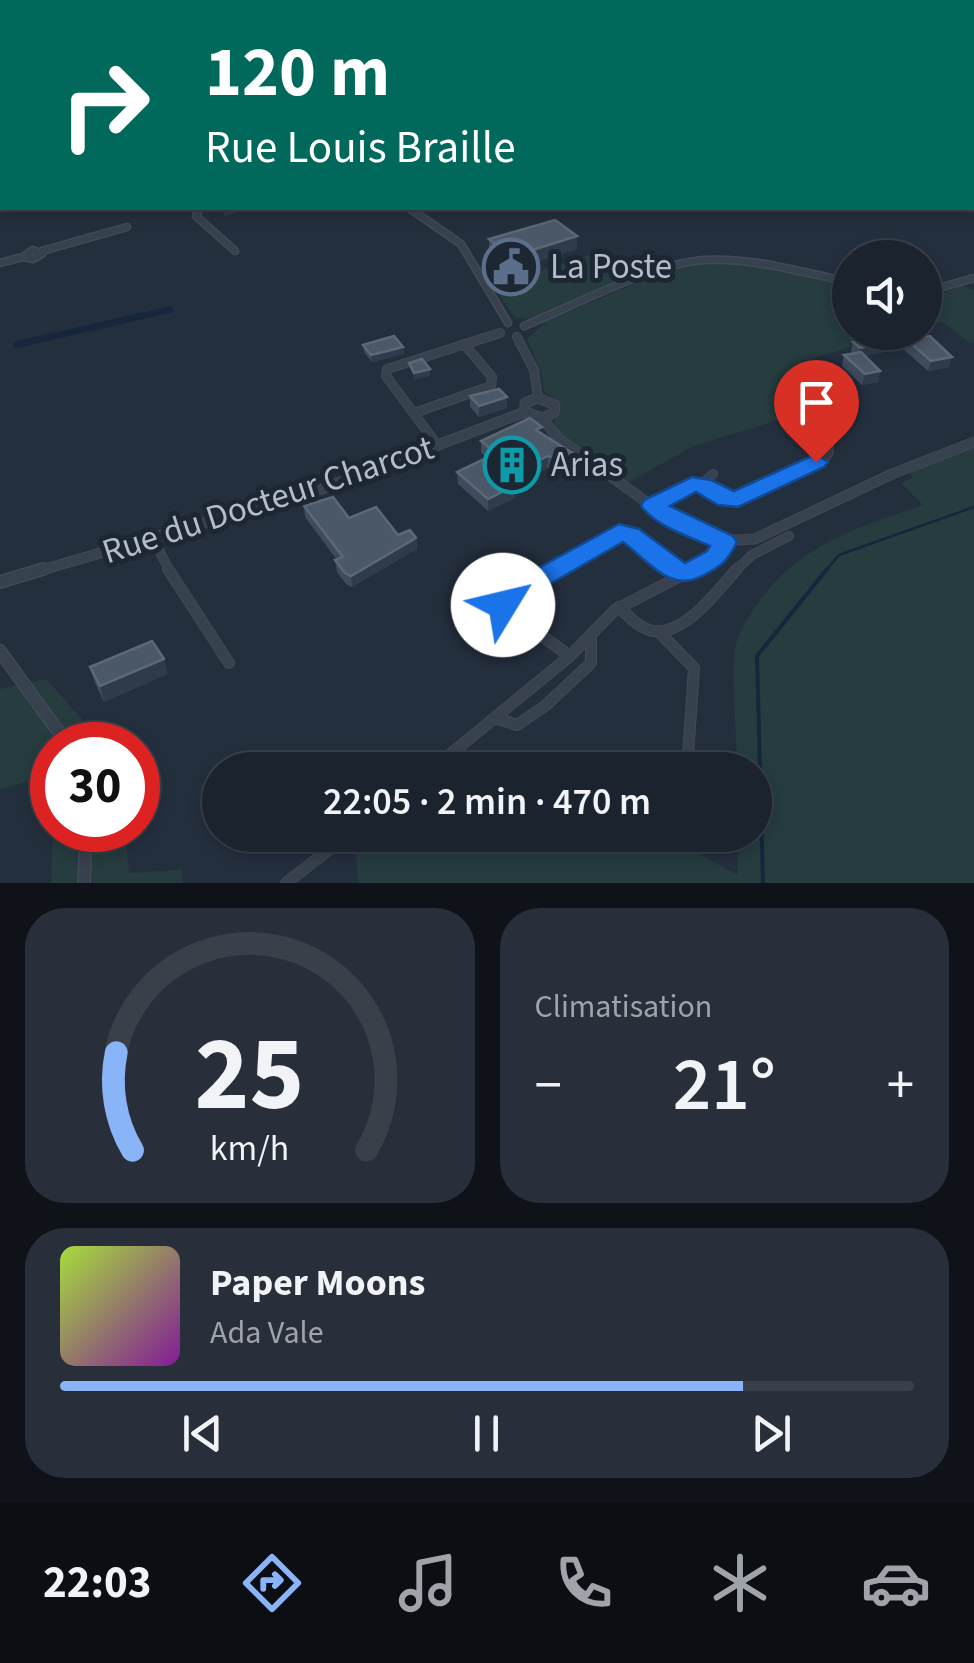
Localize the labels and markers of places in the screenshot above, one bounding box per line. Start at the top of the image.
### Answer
public building icon: La Poste [481,237,541,297]
place label: La Poste [550,242,672,292]
pin [774,360,859,463]
building icon: Arias [482,435,542,495]
place label: Arias [551,440,623,490]

